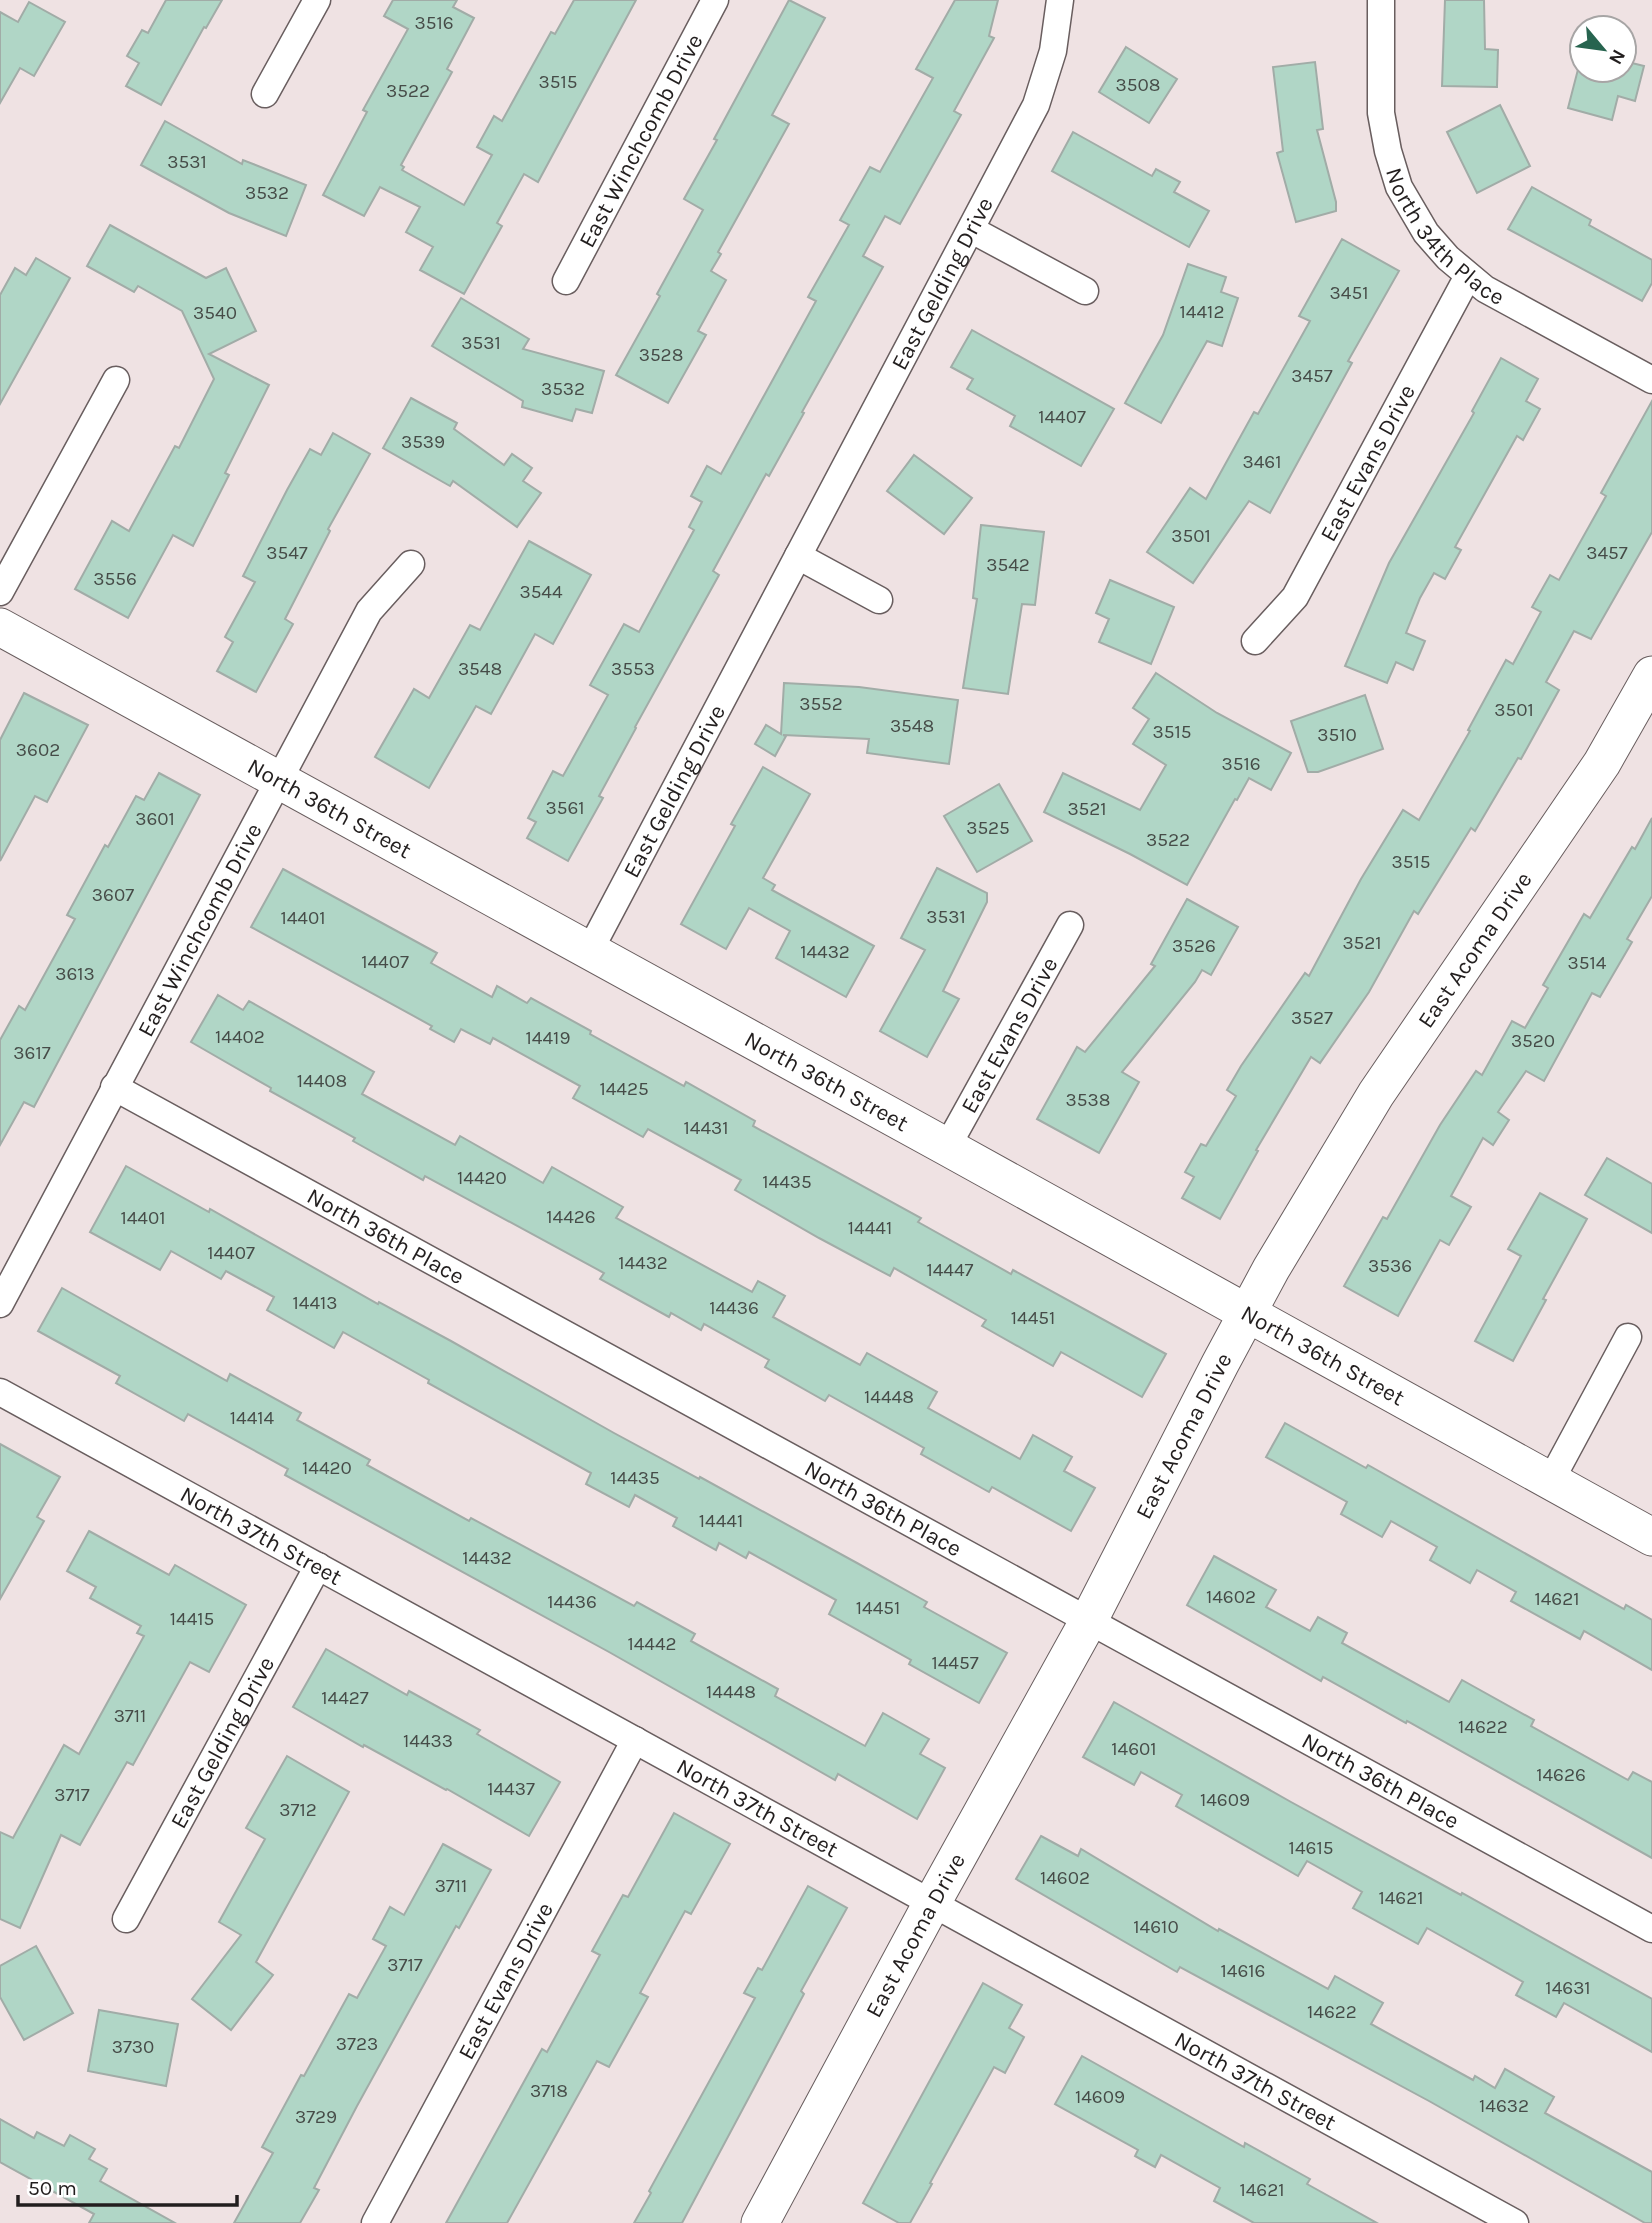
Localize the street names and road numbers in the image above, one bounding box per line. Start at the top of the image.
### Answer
street label: East Winchcomb Drive [573,29,708,252]
street label: North 34th Place [1380,164,1509,310]
street label: East Gelding Drive [885,192,998,374]
street label: East Evans Drive [1314,380,1421,546]
street label: East Gelding Drive [617,700,731,882]
street label: North 36th Street [243,752,416,864]
street label: East Winchcomb Drive [131,818,267,1041]
street label: East Acoma Drive [1412,867,1537,1033]
street label: East Evans Drive [955,952,1063,1118]
street label: North 36th Street [740,1025,913,1137]
street label: North 36th Place [303,1182,469,1290]
street label: North 36th Street [1237,1299,1410,1411]
street label: East Acoma Drive [1130,1348,1237,1523]
street label: North 36th Place [800,1454,966,1562]
street label: North 37th Street [176,1480,347,1591]
street label: East Gelding Drive [164,1652,280,1833]
street label: North 36th Place [1297,1727,1464,1834]
street label: North 37th Street [672,1752,843,1863]
street label: East Acoma Drive [860,1848,971,2022]
street label: East Evans Drive [452,1898,559,2064]
street label: North 37th Street [1170,2025,1341,2136]

